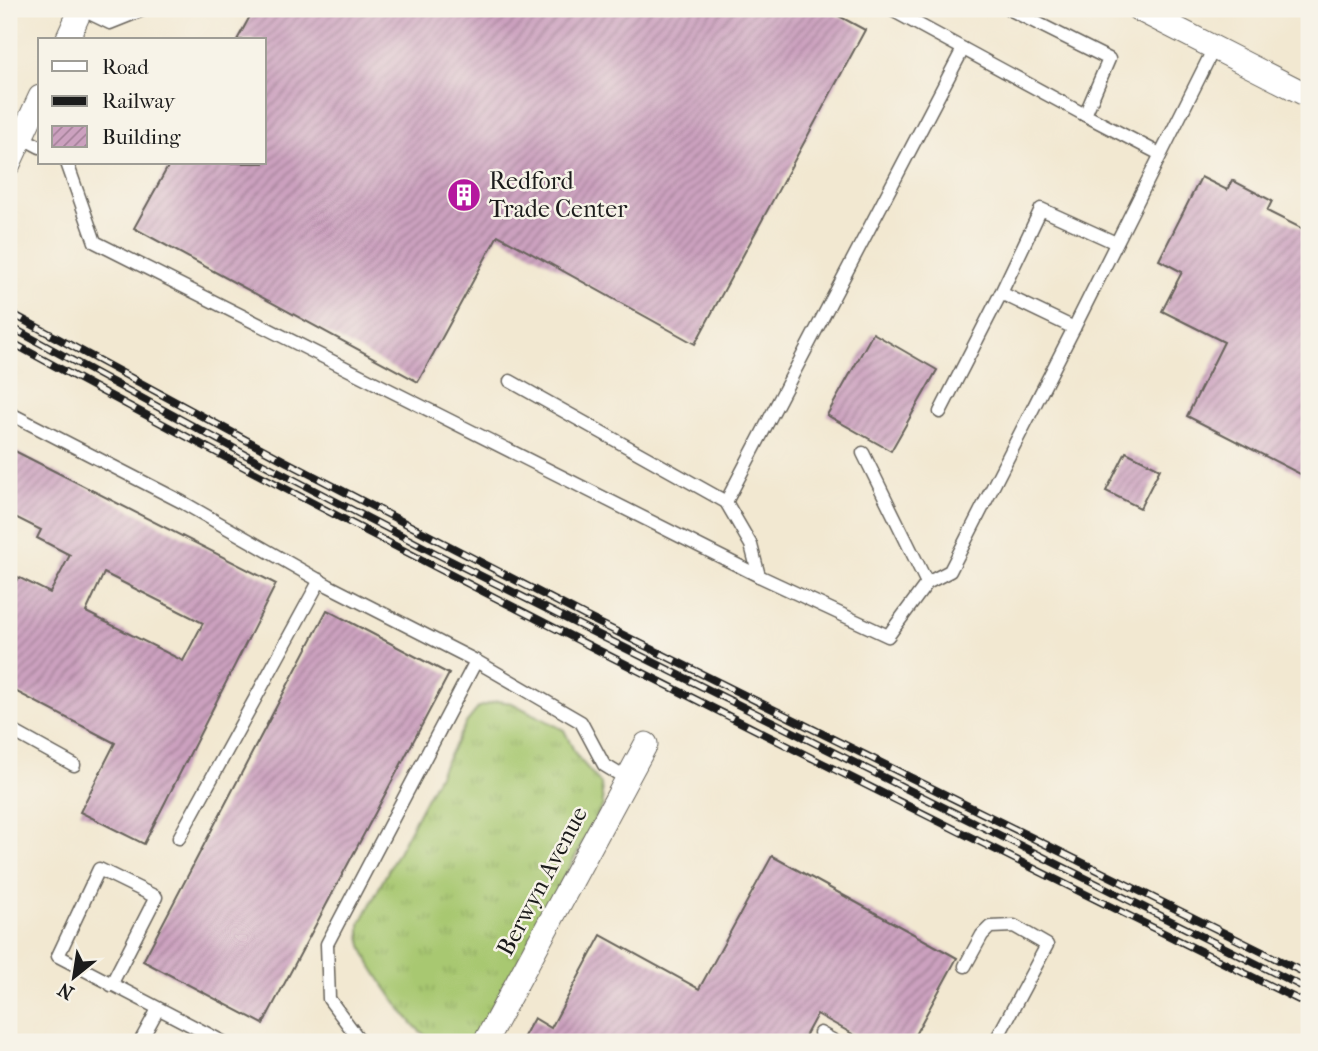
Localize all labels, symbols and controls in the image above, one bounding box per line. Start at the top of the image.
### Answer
legend [38,38,266,164]
text: Road [102,55,149,79]
text: Railway [102,89,176,113]
text: Building [102,125,181,149]
place label: Redford Trade Center [489,167,628,223]
building icon: Redford Trade Center [445,176,483,214]
street label: Berwyn Avenue [491,801,593,960]
north arrow [38,942,108,1012]
text: N [54,977,78,1004]

